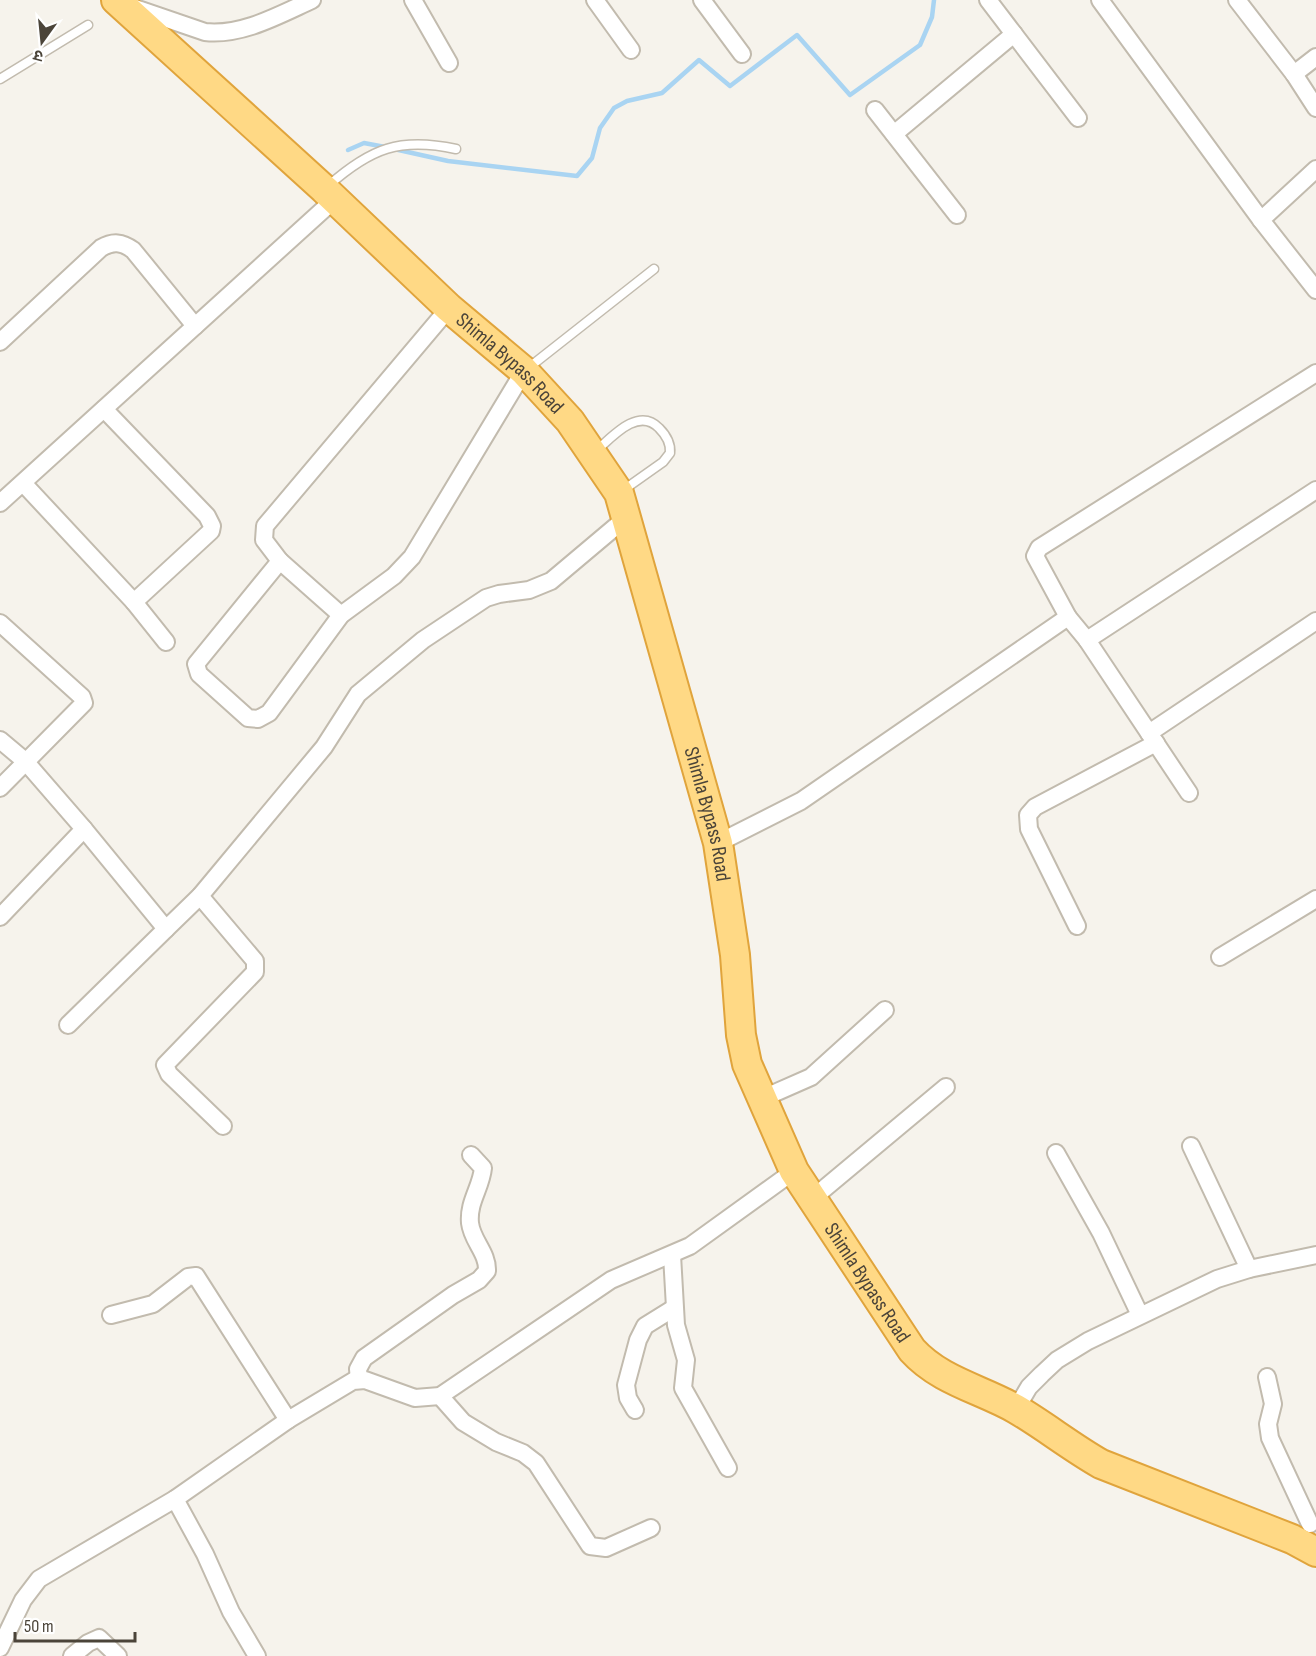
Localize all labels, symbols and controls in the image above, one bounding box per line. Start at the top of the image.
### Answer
north arrow [12,12,72,72]
text: उ [31,44,45,65]
street label: Shimla Bypass Road [451,307,569,419]
street label: Shimla Bypass Road [679,744,736,883]
street label: Shimla Bypass Road [819,1218,916,1347]
scale bar [15,1605,135,1643]
text: 50 m [24,1616,54,1637]

